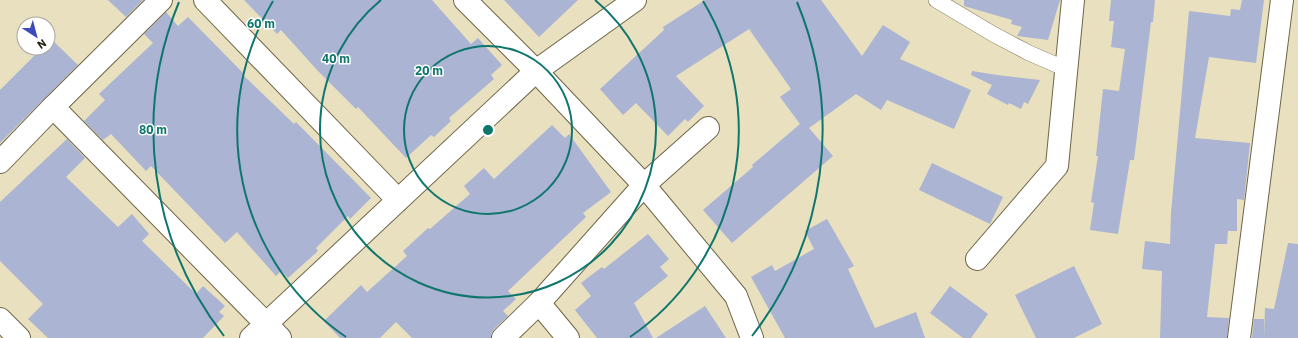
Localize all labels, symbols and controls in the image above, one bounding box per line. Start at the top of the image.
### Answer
north arrow [16,16,56,56]
text: 60 m [247,16,275,31]
text: N [35,36,49,52]
text: 40 m [322,51,350,66]
text: 20 m [415,63,443,78]
text: 80 m [139,122,167,137]
centre of rings [481,123,495,137]

